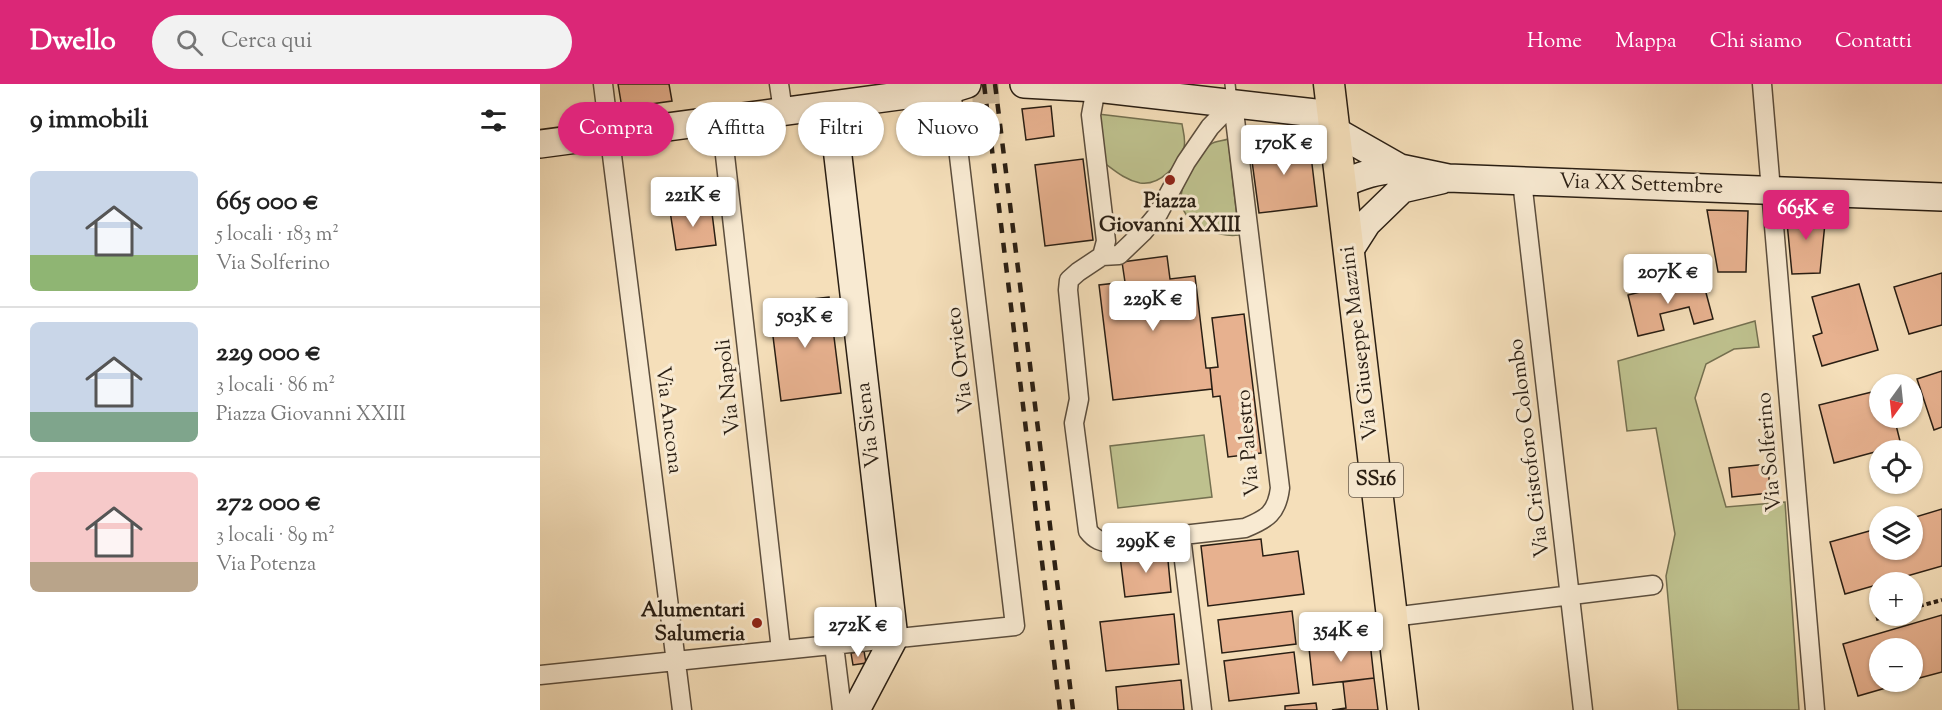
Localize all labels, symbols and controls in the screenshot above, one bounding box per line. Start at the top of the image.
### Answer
search box [152,15,572,69]
text: Dwello [30,22,116,62]
icon: search [173,26,206,59]
text: Cerca qui [221,26,312,58]
text: Home [1527,27,1582,57]
text: Mappa [1615,27,1677,57]
text: Chi siamo [1710,27,1802,57]
text: Contatti [1835,27,1912,57]
text: 9 immobili [30,102,149,139]
chip: Compra [558,102,674,156]
chip: Affitta [686,102,786,156]
chip: Filtri [798,102,884,156]
chip: Nuovo [896,102,1000,156]
icon: filters [477,104,510,137]
pin: 170K € [1235,125,1333,176]
text: 170K € [1255,130,1313,159]
street label: Via XX Settembre [1558,167,1724,203]
marker: Piazza Giovanni XXIII [1163,173,1177,187]
pin: 221K € [644,177,742,228]
text: 221K € [665,182,721,211]
text: 665 000 € [216,184,319,221]
place label: Piazza Giovanni XXIII [1099,187,1241,241]
pin: 665K € [1757,190,1855,241]
icon: home [78,195,150,267]
text: 665K € [1777,195,1835,224]
text: 5 locali · 183 m² [216,221,339,250]
street label: Via Giuseppe Mazzini [1333,244,1387,442]
text: Via Solferino [216,250,330,279]
pin: 207K € [1619,254,1717,305]
text: 207K € [1638,259,1698,288]
pin: 229K € [1104,281,1202,332]
text: 229K € [1123,286,1183,315]
pin: 503K € [756,298,854,349]
text: 503K € [777,303,833,332]
street label: Via Orvieto [940,305,982,415]
text: 229 000 € [216,335,321,372]
street label: Via Napoli [709,337,749,437]
street label: Via Cristoforo Colombo [1502,337,1558,559]
icon: home [78,346,150,418]
street label: Via Ancona [647,364,690,476]
text: 3 locali · 86 m² [216,372,335,401]
north arrow [1869,374,1923,428]
map controls [1869,374,1923,692]
street label: Via Siena [849,380,889,470]
street label: Via Palestro [1229,388,1269,498]
street label: Via Solferino [1750,391,1790,513]
text: Piazza Giovanni XXIII [216,401,406,430]
button: locate [1869,440,1923,494]
road number: SS16 [1349,463,1403,497]
text: 272 000 € [216,485,321,522]
icon: home [78,496,150,568]
button: layers [1869,506,1923,560]
text: 3 locali · 89 m² [216,522,335,551]
pin: 299K € [1097,523,1195,574]
text: 299K € [1116,528,1176,557]
text: Via Potenza [216,551,316,580]
button: + [1869,572,1923,626]
place label: Alumentari Salumeria [641,596,745,650]
pin: 272K € [809,607,907,658]
text: 272K € [828,612,888,641]
pin: 354K € [1292,612,1390,663]
marker: Alumentari Salumeria [750,616,764,630]
text: 354K € [1313,617,1369,646]
button: − [1869,638,1923,692]

